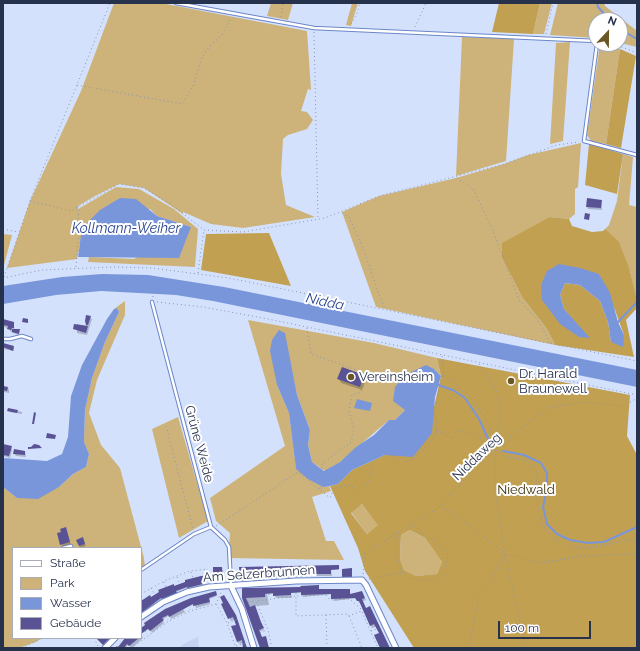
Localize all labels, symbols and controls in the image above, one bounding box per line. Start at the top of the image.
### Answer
north arrow [588,12,628,52]
text: N [606,14,619,29]
water label: Kollmann-Weiher [72,221,180,237]
water label: Nidda [304,290,346,314]
place label: Dr. Harald Braunewell [519,366,587,397]
place label: Vereinsheim [359,369,433,385]
marker: Vereinsheim [346,372,356,382]
marker: Dr. Harald Braunewell [506,376,516,386]
street label: Grüne Weide [181,404,217,484]
street label: Niddaweg [449,430,505,484]
park label: Niedwald [497,482,555,498]
legend [12,547,142,639]
text: Straße [50,556,86,570]
street label: Am Selzerbrunnen [202,562,316,586]
text: Park [50,576,75,590]
text: Wasser [50,596,91,610]
scale bar [500,613,593,639]
text: Gebäude [50,616,101,630]
text: 100 m [505,621,539,635]

